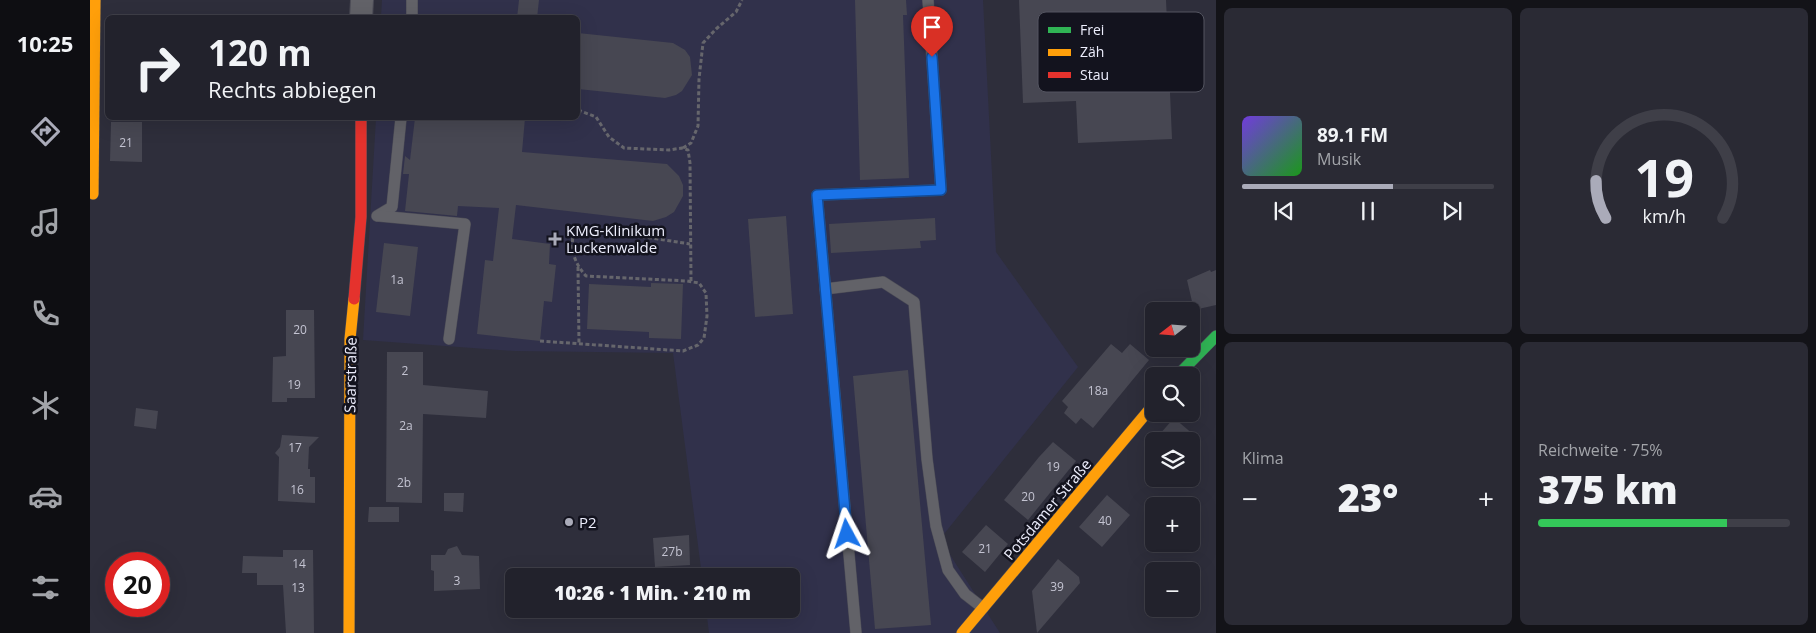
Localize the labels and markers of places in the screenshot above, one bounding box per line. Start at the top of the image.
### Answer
pin [911,6,953,57]
place label: KMG-Klinikum Luckenwalde [566,220,665,257]
marker: KMG-Klinikum Luckenwalde [548,232,562,246]
place label: P2 [579,512,597,532]
marker: P2 [563,516,575,528]

